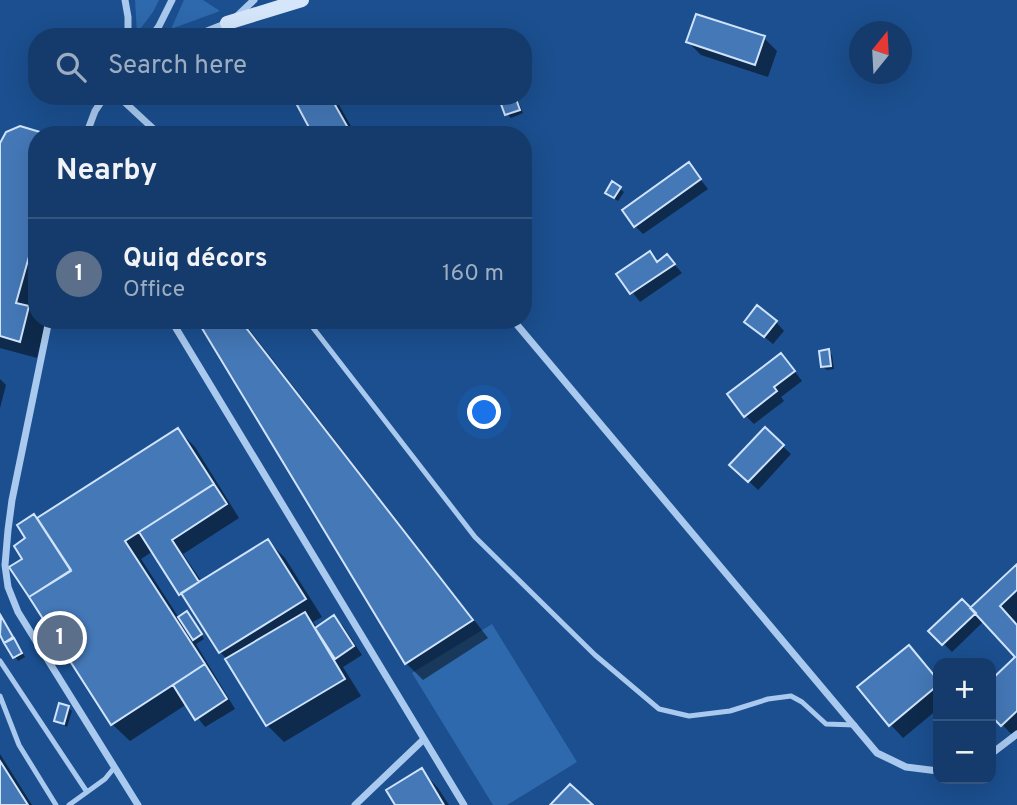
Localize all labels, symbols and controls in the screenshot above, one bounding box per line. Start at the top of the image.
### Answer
north arrow [849,21,912,84]
search box [28,28,532,105]
icon: search [52,48,90,86]
text: Search here [108,50,247,83]
text: Nearby [56,153,157,190]
text: Quiq décors [123,243,267,276]
text: 1 [74,260,84,289]
text: 160 m [442,260,504,289]
text: Office [123,276,185,305]
your location [467,395,501,429]
pin: 1 [37,612,83,664]
map controls [933,658,996,784]
button: + [933,658,996,721]
button: − [933,721,996,784]

